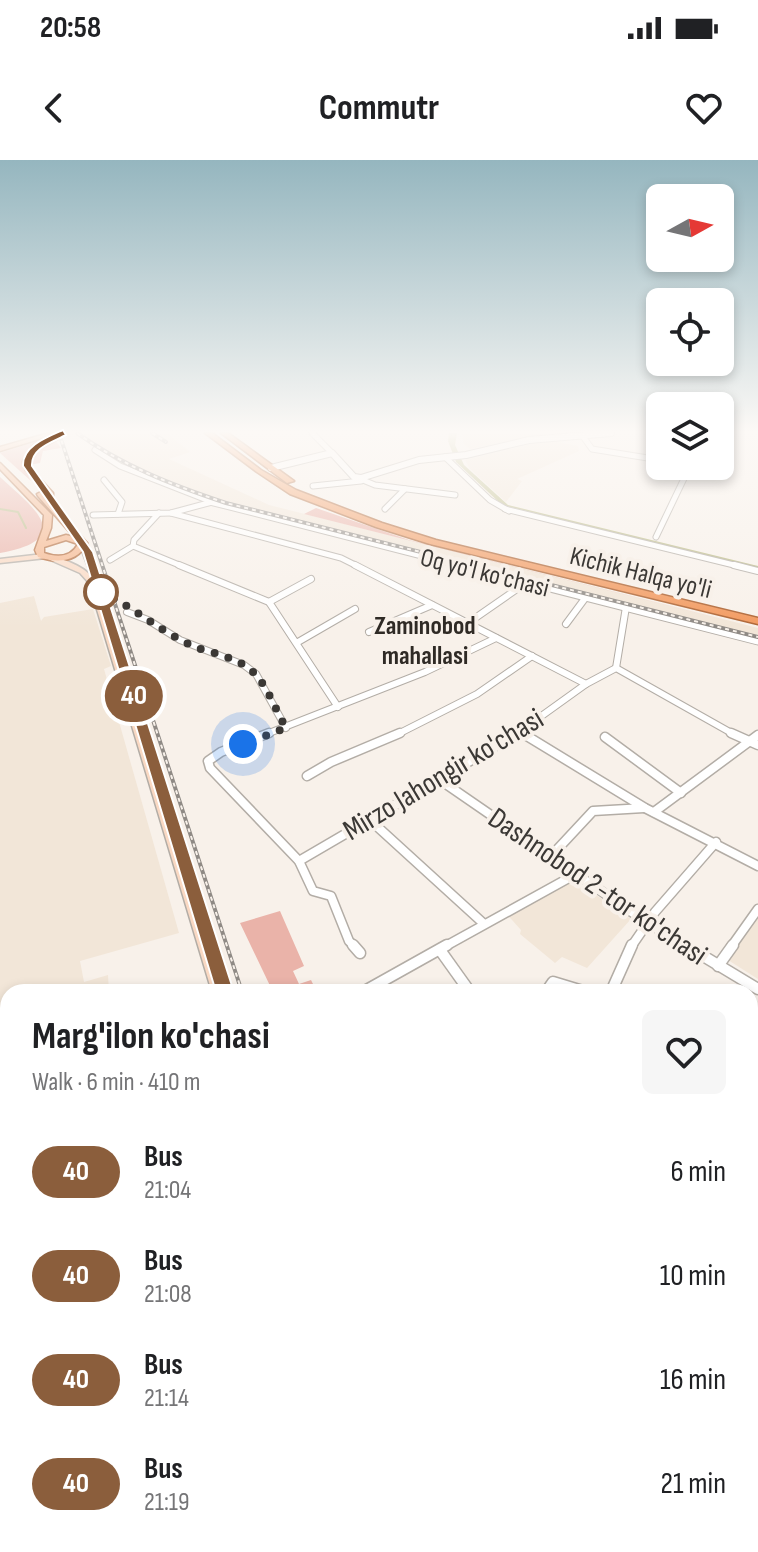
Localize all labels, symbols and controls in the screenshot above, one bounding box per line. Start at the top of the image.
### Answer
text: 20:58 [40,10,101,46]
icon: back [32,86,76,130]
icon: heart [682,86,726,130]
text: Commutr [319,87,439,130]
north arrow [646,184,734,272]
map controls [646,184,734,480]
button: locate [646,288,734,376]
button: layers [646,392,734,480]
street label: Kichik Halqa yo'li [567,541,715,606]
street label: Oq yo'l ko'chasi [417,543,552,604]
unlabelled marker [84,575,118,609]
district label: Zaminobod mahallasi [374,611,476,672]
line badge: 40 [98,670,170,722]
text: 40 [121,679,147,712]
street label: Mirzo Jahongir ko'chasi [337,701,550,849]
your location [223,724,263,764]
street label: Dashnobod 2-tor ko'chasi [481,800,714,973]
button: heart [642,1010,726,1094]
text: Marg'ilon ko'chasi [32,1014,270,1059]
text: Walk · 6 min · 410 m [32,1067,201,1098]
text: Bus [144,1139,183,1175]
text: 6 min [670,1154,726,1190]
text: 40 [63,1155,89,1188]
text: 21:04 [144,1175,191,1206]
text: Bus [144,1243,183,1279]
text: 10 min [660,1258,726,1294]
text: 40 [63,1259,89,1292]
text: 21:08 [144,1279,192,1310]
text: Bus [144,1347,183,1383]
text: 16 min [660,1362,726,1398]
text: 40 [63,1363,89,1396]
text: 21:14 [144,1383,189,1414]
text: Bus [144,1451,183,1487]
text: 21 min [661,1466,726,1502]
text: 40 [63,1467,89,1500]
text: 21:19 [144,1487,189,1518]

